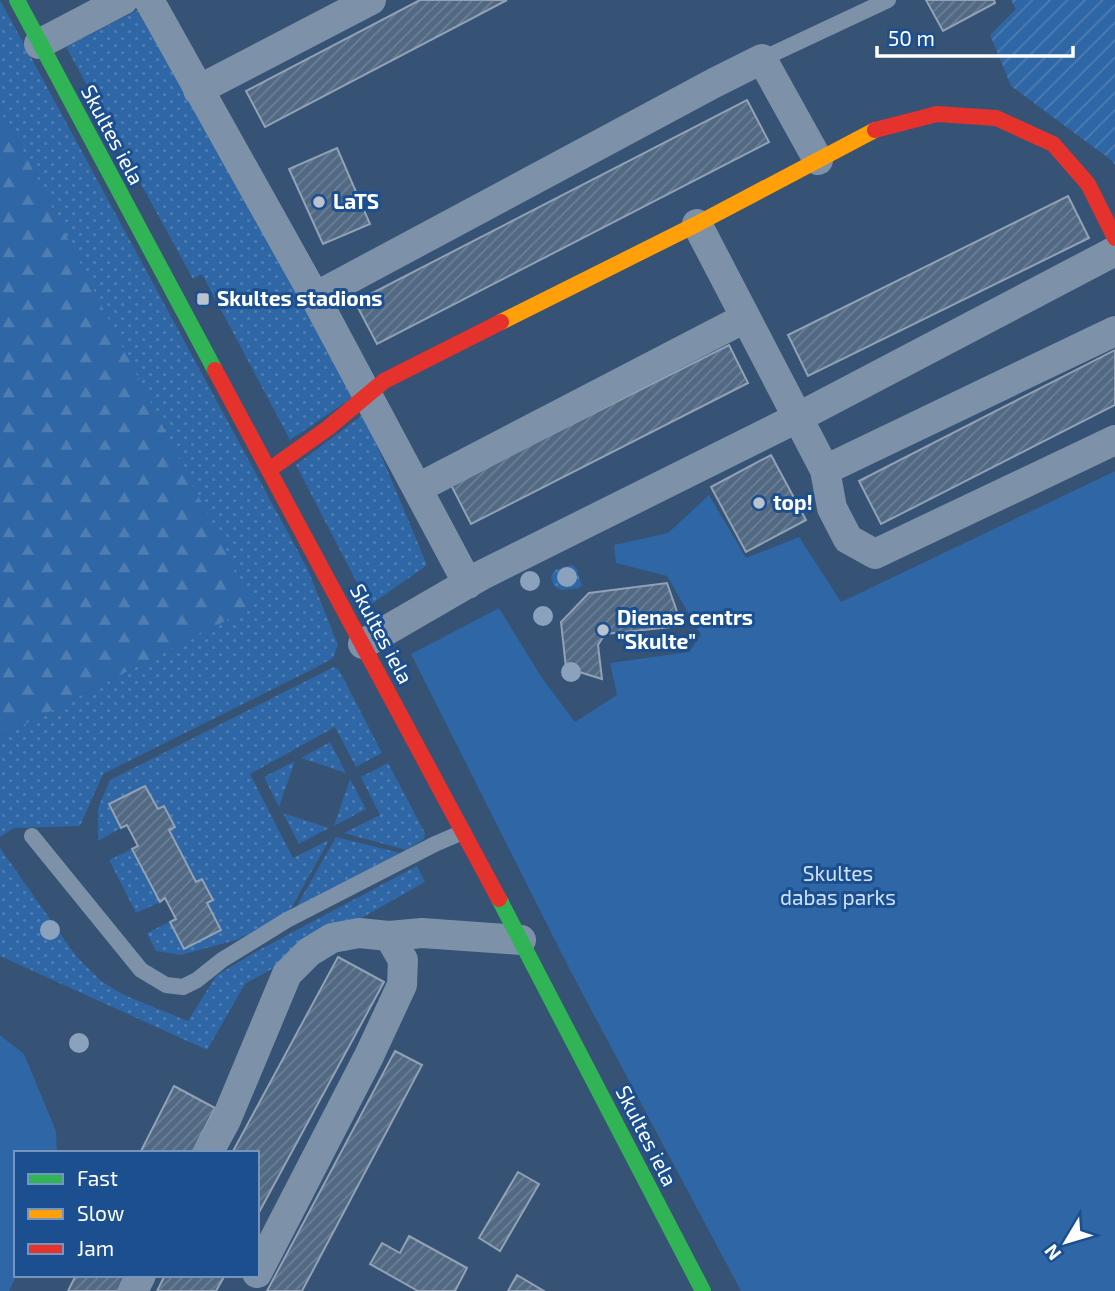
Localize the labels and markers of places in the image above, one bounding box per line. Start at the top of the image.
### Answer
place label: LaTS [333,188,379,213]
marker: LaTS [311,194,327,210]
place label: Skultes stadions [217,285,382,310]
marker: Skultes stadions [195,291,211,307]
place label: top! [773,489,813,514]
marker: top! [751,495,767,511]
place label: Dienas centrs "Skulte" [617,604,753,653]
marker: Dienas centrs "Skulte" [595,622,611,638]

